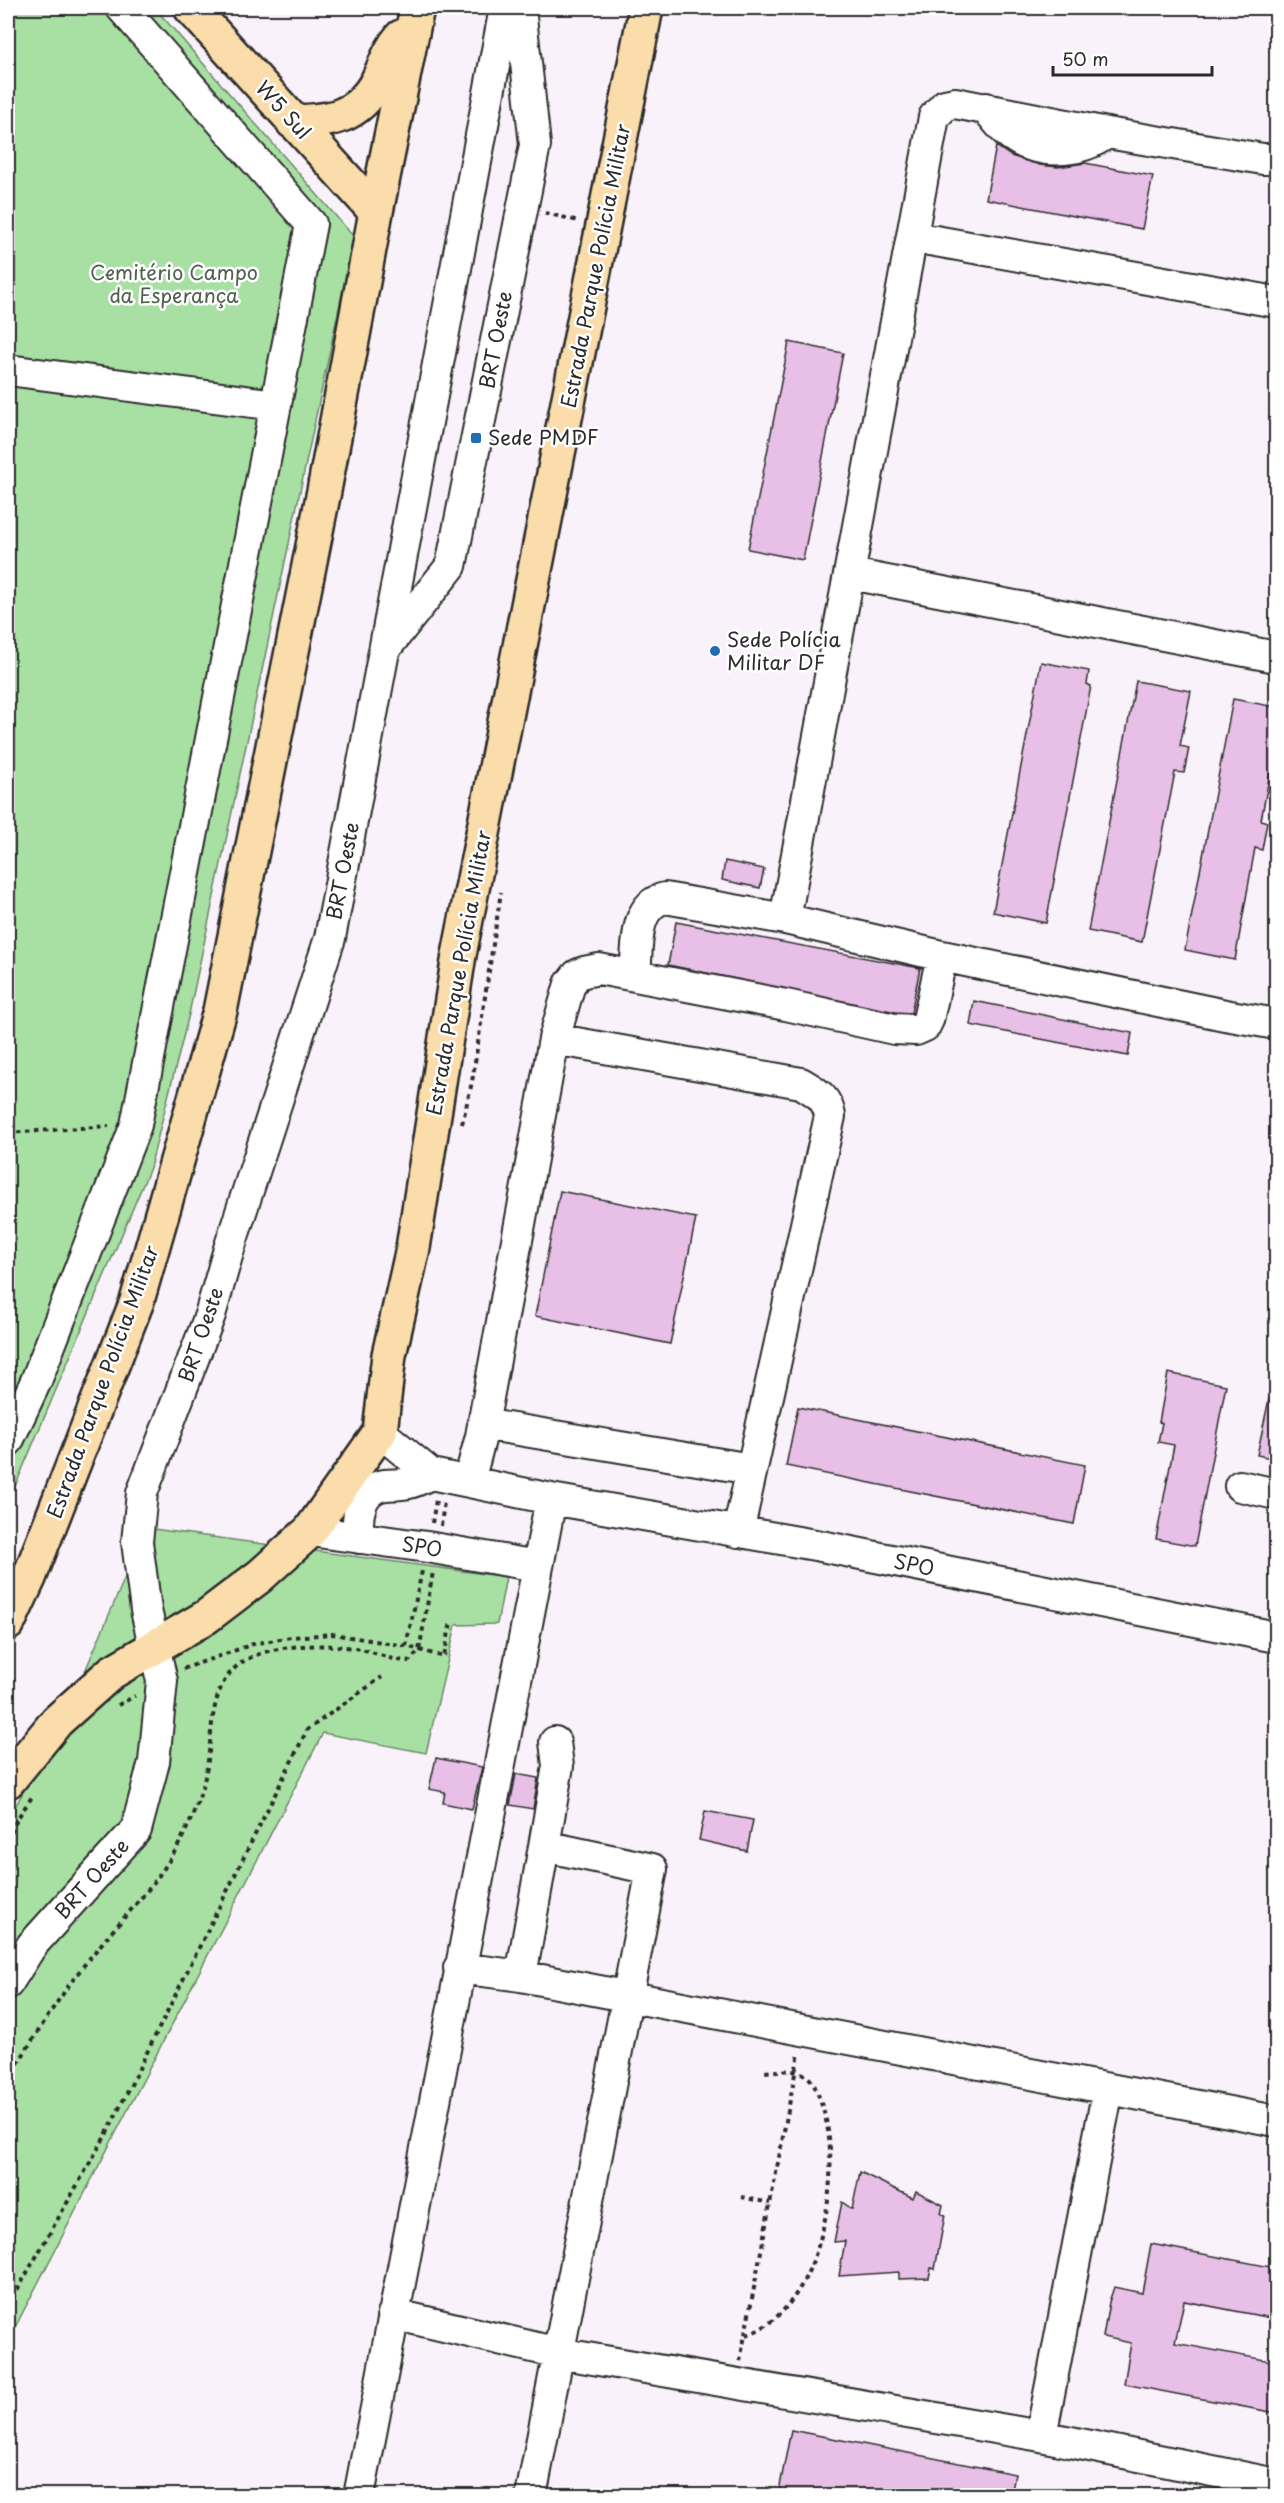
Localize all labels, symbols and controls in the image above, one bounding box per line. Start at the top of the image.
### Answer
scale bar [1053,39,1212,77]
text: 50 m [1062,45,1109,72]
street label: W5 Sul [249,73,318,145]
street label: Estrada Parque Polícia Militar [553,121,637,410]
park label: Cemitério Campo da Esperança [90,257,258,310]
street label: BRT Oeste [471,288,519,391]
place label: Sede PMDF [488,422,599,452]
marker: Sede PMDF [469,431,483,445]
place label: Sede Polícia Militar DF [727,624,841,677]
marker: Sede Polícia Militar DF [708,644,722,658]
street label: BRT Oeste [318,819,366,922]
street label: Estrada Parque Polícia Militar [418,828,498,1118]
street label: Estrada Parque Polícia Militar [39,1241,166,1523]
street label: BRT Oeste [170,1283,230,1386]
street label: SPO [400,1528,445,1564]
street label: SPO [891,1545,937,1583]
street label: BRT Oeste [47,1831,136,1925]

